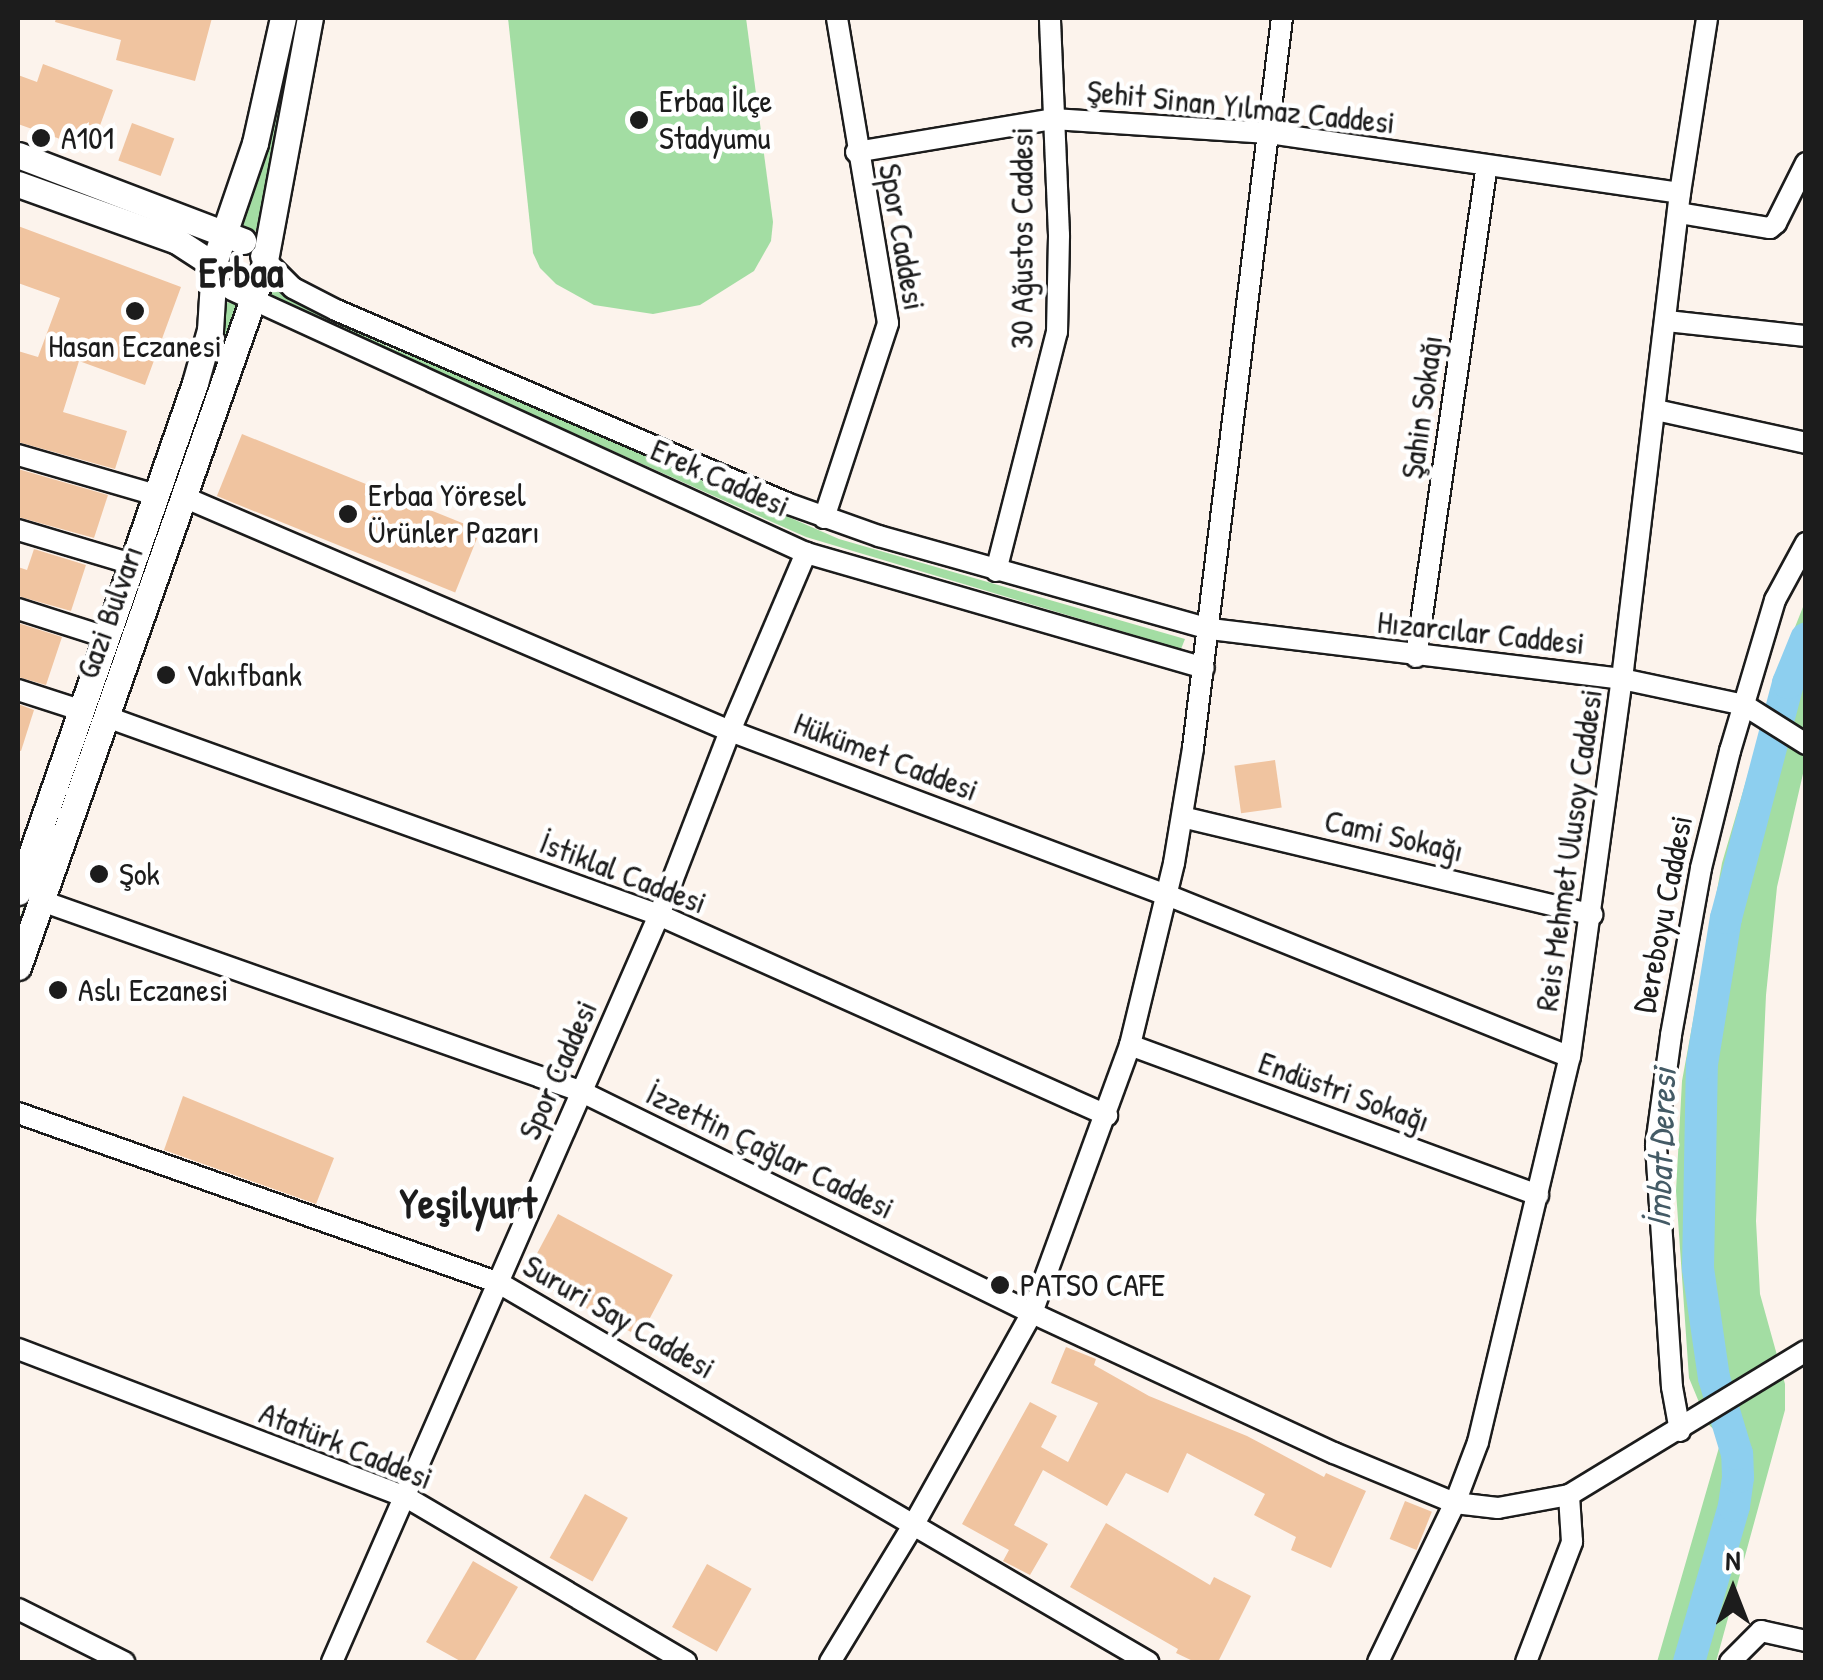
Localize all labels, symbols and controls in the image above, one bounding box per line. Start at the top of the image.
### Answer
street label: Şehit Sinan Yılmaz Caddesi [1085,72,1397,142]
place label: Erbaa İlçe Stadyumu [659,83,772,158]
marker: Erbaa İlçe Stadyumu [628,109,650,131]
place label: A101 [61,119,114,157]
marker: A101 [30,127,52,149]
street label: 30 Ağustos Caddesi [1003,127,1041,349]
street label: Spor Caddesi [870,161,934,313]
district label: Erbaa [199,247,283,297]
marker: Hasan Eczanesi [124,300,146,322]
place label: Hasan Eczanesi [48,327,222,365]
street label: Şahin Sokağı [1393,333,1451,481]
street label: Erek Caddesi [645,431,795,525]
place label: Erbaa Yöresel Ürünler Pazarı [368,477,540,552]
marker: Erbaa Yöresel Ürünler Pazarı [337,503,359,525]
street label: Gazi Bulvarı [68,540,152,684]
street label: Hızarcılar Caddesi [1375,603,1587,663]
place label: Vakıfbank [186,656,302,694]
marker: Vakıfbank [155,664,177,686]
street label: Reis Mehmet Ulusoy Caddesi [1527,687,1611,1013]
street label: Hükümet Caddesi [789,704,983,810]
street label: Cami Sokağı [1321,801,1467,871]
street label: Dereboyu Caddesi [1625,812,1701,1016]
street label: İstiklal Caddesi [534,824,712,922]
place label: Şok [119,855,160,893]
marker: Şok [88,863,110,885]
place label: Aslı Eczanesi [78,971,228,1009]
marker: Aslı Eczanesi [47,979,69,1001]
street label: Spor Caddesi [510,994,606,1146]
street label: Endüstri Sokağı [1253,1043,1435,1141]
water label: İmbat Deresi [1637,1068,1685,1228]
street label: İzzettin Çağlar Caddesi [640,1074,900,1228]
district label: Yeşilyurt [399,1178,537,1228]
street label: Sururi Say Caddesi [516,1247,722,1387]
place label: PATSO CAFE [1020,1266,1165,1304]
marker: PATSO CAFE [989,1274,1011,1296]
street label: Atatürk Caddesi [254,1394,438,1498]
north arrow [1683,1540,1783,1640]
text: N [1726,1541,1740,1579]

